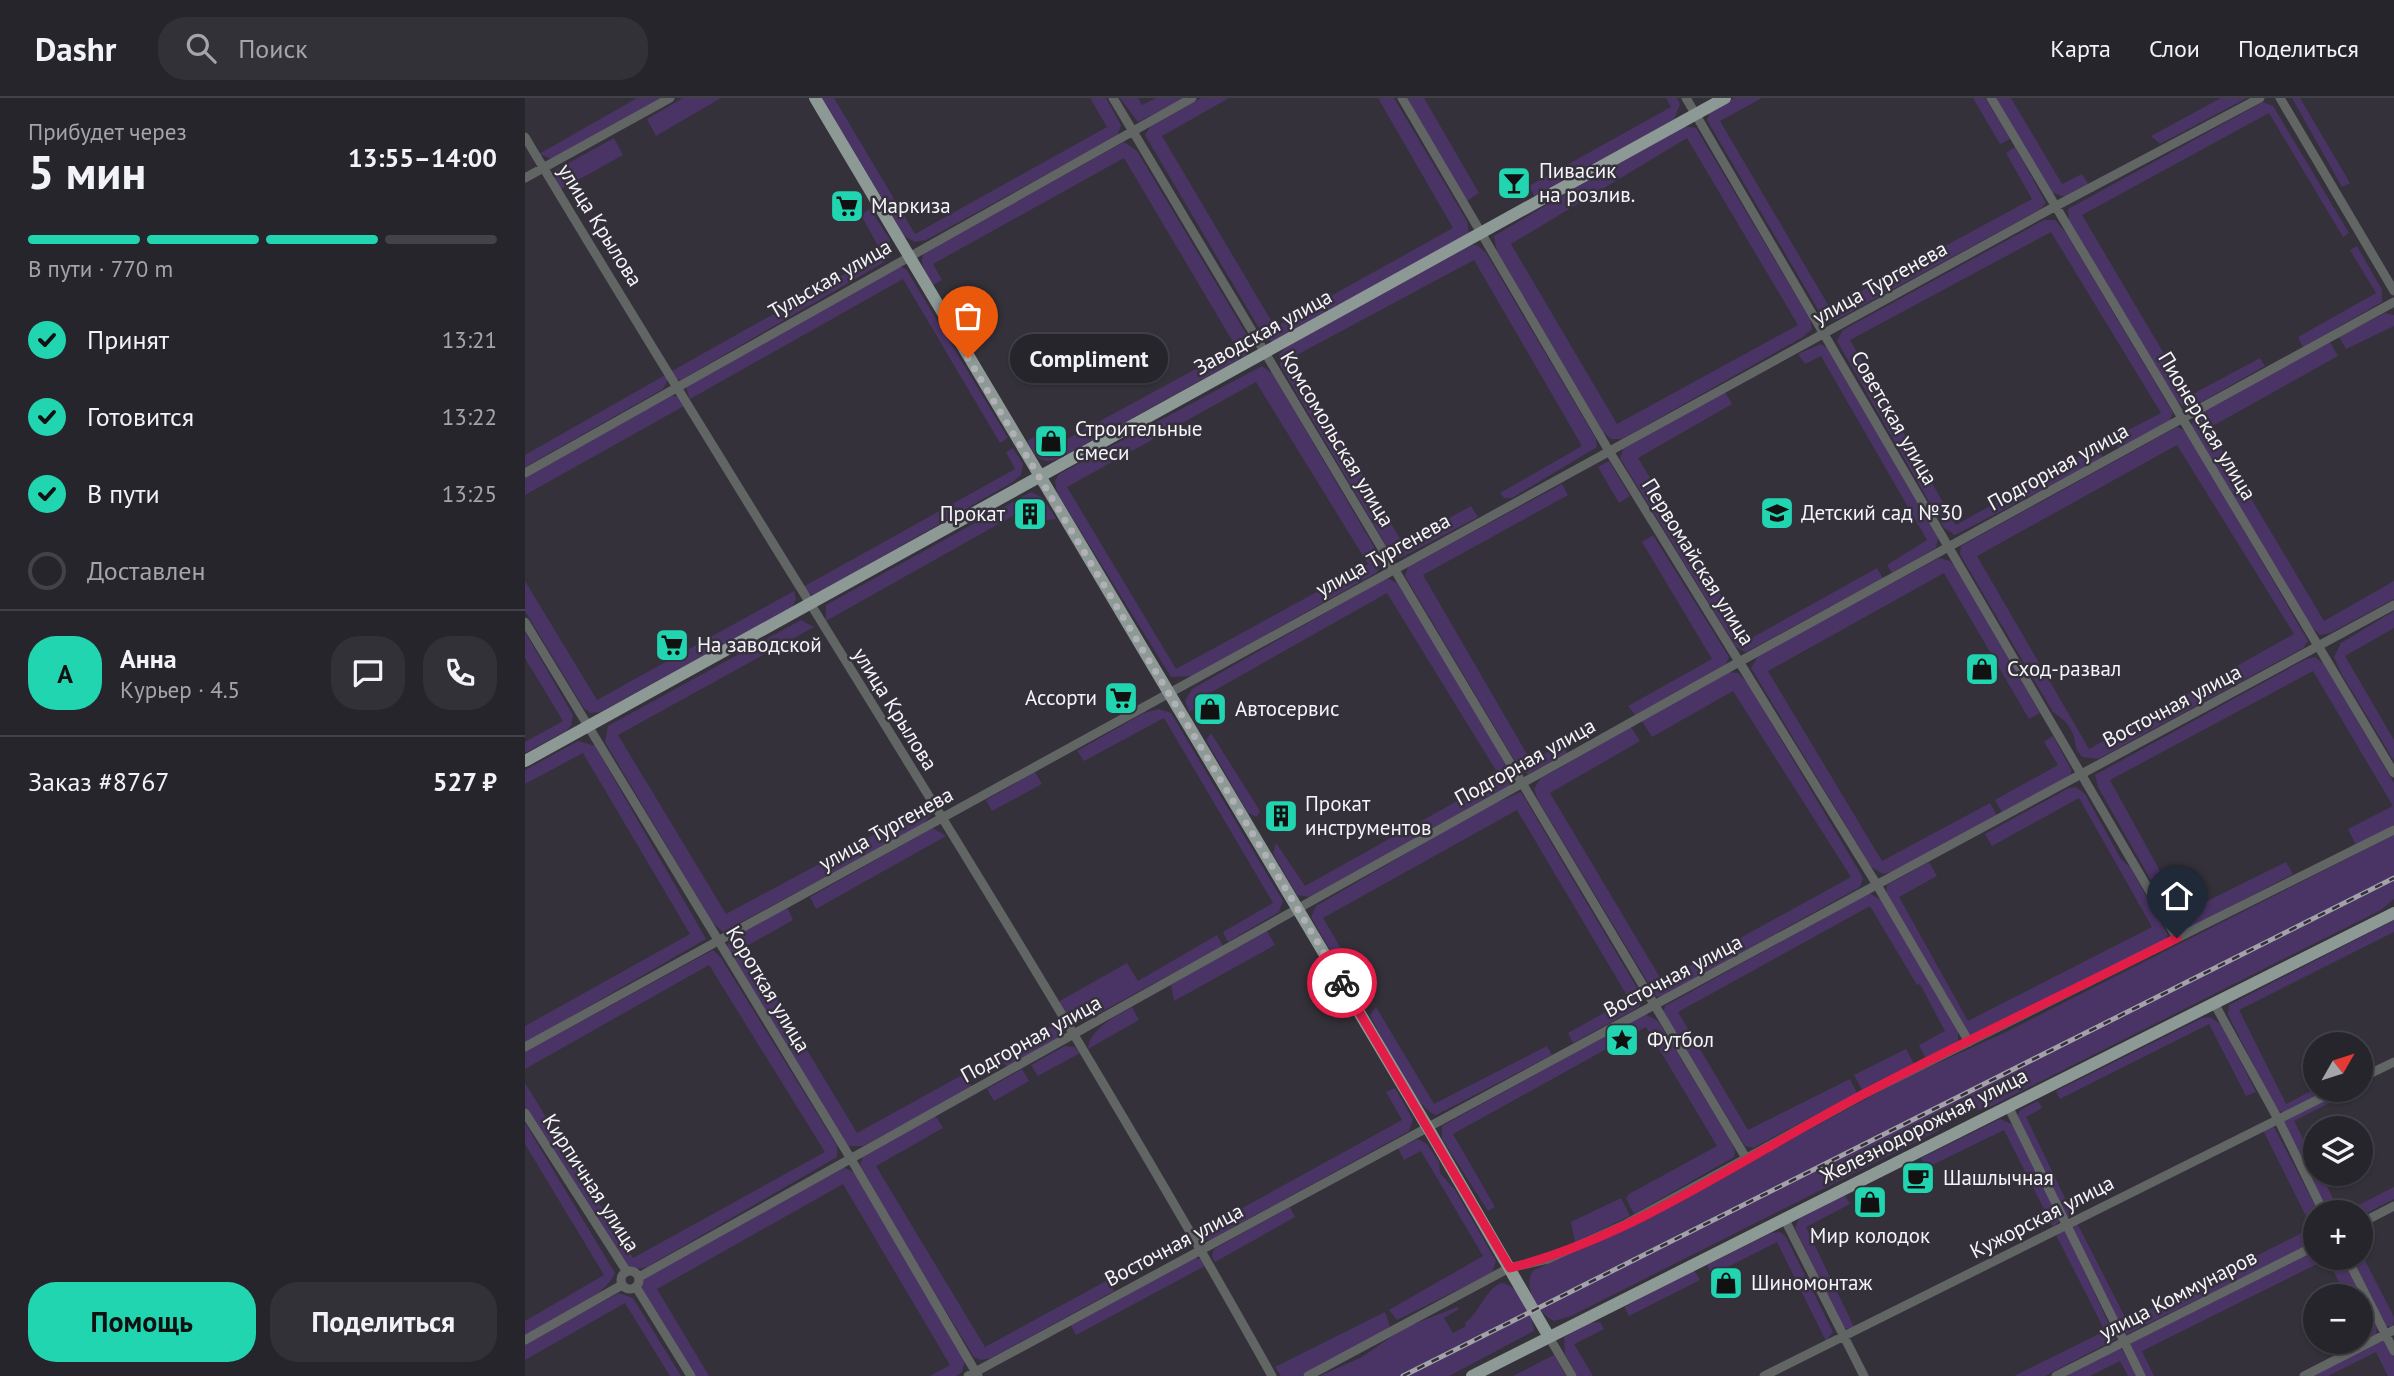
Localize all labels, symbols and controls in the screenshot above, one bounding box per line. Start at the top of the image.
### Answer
search box [158,17,648,80]
text: Dashr [35,27,116,70]
icon: search [182,29,220,67]
text: Поиск [238,32,308,65]
text: Карта [2050,33,2111,64]
text: Слои [2149,33,2200,64]
text: Поделиться [2238,33,2359,64]
text: Прибудет через [28,117,187,146]
text: 13:55–14:00 [348,141,497,174]
text: 5 мин [28,142,146,202]
place label: Пивасик на розлив. [1539,157,1635,208]
street label: улица Крылова [552,158,649,291]
bar icon: Пивасик на розлив. [1495,164,1533,202]
supermarket icon: Маркиза [828,187,866,225]
place label: Маркиза [871,192,951,219]
street label: Тульская улица [763,233,896,325]
street label: улица Тургенева [1808,235,1952,331]
text: В пути · 770 m [28,254,173,283]
street label: Заводская улица [1189,282,1337,381]
pin [938,286,998,358]
icon: bag [949,297,987,335]
icon: check [28,321,66,359]
text: Принят [87,323,169,356]
text: 13:21 [442,325,497,354]
callout: Compliment [1010,334,1167,382]
text: Compliment [1029,344,1149,373]
street label: Комсомольская улица [1274,346,1401,531]
street label: Советская улица [1845,346,1944,490]
street label: Пионерская улица [2152,346,2262,505]
icon: check [28,398,66,436]
text: Готовится [87,400,194,433]
text: 13:22 [442,402,497,431]
place label: Строительные смеси [1075,415,1203,466]
street label: Подгорная улица [1982,417,2133,516]
shop icon: Строительные смеси [1032,422,1070,460]
street label: Первомайская улица [1636,473,1761,650]
icon: check [28,475,66,513]
text: В пути [87,477,160,510]
text: 13:25 [442,479,497,508]
school or university icon: Детский сад №30 [1758,494,1796,532]
building icon: Прокат [1011,495,1049,533]
place label: Детский сад №30 [1801,499,1963,526]
place label: Прокат [940,500,1006,527]
street label: улица Тургенева [1311,507,1455,603]
text: Доставлен [87,554,206,587]
supermarket icon: На заводской [653,626,691,664]
place label: На заводской [697,631,822,658]
button: chat [331,636,405,710]
button: phone [423,636,497,710]
text: Анна [120,642,177,675]
street label: улица Крылова [847,642,944,775]
shop icon: Сход-развал [1963,650,2001,688]
place label: Сход-развал [2007,655,2121,682]
text: А [57,657,73,690]
street label: Восточная улица [2098,658,2246,753]
text: Курьер · 4.5 [120,675,240,704]
supermarket icon: Ассорти [1102,679,1140,717]
place label: Ассорти [1025,684,1097,711]
shop icon: Автосервис [1191,690,1229,728]
place label: Автосервис [1235,695,1339,722]
street label: Подгорная улица [1449,712,1600,811]
text: Заказ #8767 [28,765,170,798]
text: 527 ₽ [433,765,497,798]
street label: улица Тургенева [814,781,958,877]
place label: Прокат инструментов [1305,790,1432,841]
building icon: Прокат инструментов [1262,797,1300,835]
pin [2147,866,2207,938]
icon: home [2158,877,2196,915]
street label: Короткая улица [720,921,817,1057]
street label: Восточная улица [1599,928,1747,1023]
courier [1307,948,1377,1018]
icon: bike [1323,964,1361,1002]
street label: Подгорная улица [955,989,1106,1088]
place icon: Футбол [1603,1021,1641,1059]
place label: Футбол [1647,1026,1714,1053]
north arrow [2303,1032,2373,1102]
map controls [2303,1032,2373,1354]
street label: Железнодорожная улица [1815,1062,2032,1190]
street label: Кирпичная улица [537,1109,646,1257]
button: layers [2303,1116,2373,1186]
cafe icon: Шашлычная [1899,1159,1937,1197]
place label: Шашлычная [1943,1164,2054,1191]
street label: Кужорская улица [1965,1169,2118,1264]
shop icon: Мир колодок [1851,1183,1889,1221]
street label: Восточная улица [1100,1197,1248,1292]
button: + [2303,1200,2373,1270]
place label: Мир колодок [1810,1222,1930,1249]
street label: улица Коммунаров [2094,1243,2261,1346]
shop icon: Шиномонтаж [1707,1264,1745,1302]
place label: Шиномонтаж [1751,1269,1872,1296]
button: Помощь [28,1282,256,1362]
button: Поделиться [270,1282,497,1362]
button: − [2303,1284,2373,1354]

